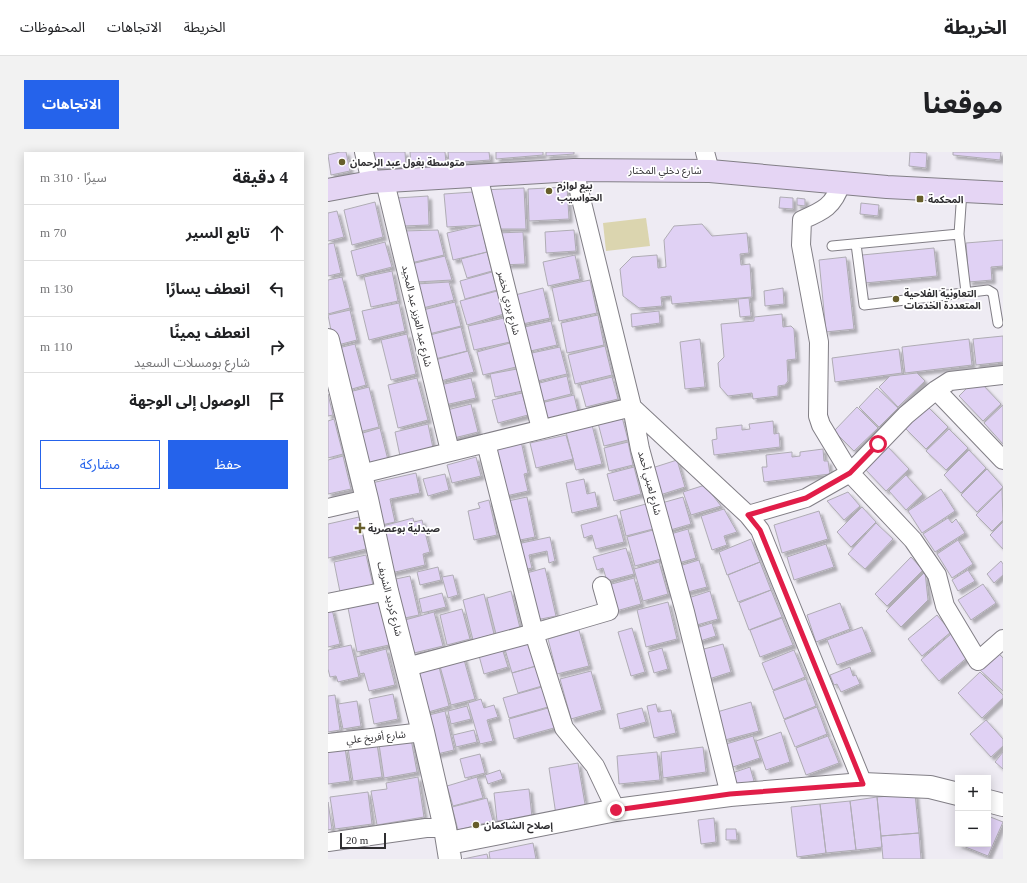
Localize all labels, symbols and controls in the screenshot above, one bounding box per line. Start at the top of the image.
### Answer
text: الخريطة [944,17,1007,38]
text: المحفوظات [20,20,85,35]
text: الاتجاهات [107,20,162,35]
text: الخريطة [184,20,226,35]
button: الاتجاهات [24,80,119,129]
text: موقعنا [923,88,1003,119]
place label: متوسطة بغول عبد الرحمان [350,156,465,169]
marker: متوسطة بغول عبد الرحمان [337,157,347,167]
street label: شارع دخلي المختار [628,165,702,178]
text: 4 دقيقة [232,168,288,187]
text: سيرًا · 310 m [40,170,107,185]
place label: بيع لوازم الحواسيب [557,180,602,204]
marker: بيع لوازم الحواسيب [544,186,554,196]
place label: المحكمة [928,193,964,205]
marker: المحكمة [915,194,925,204]
icon: ahead [266,222,288,244]
text: 70 m [40,225,66,240]
text: تابع السير [186,225,250,241]
street label: شارع عبد العزيز عبد المجيد [398,264,434,369]
street label: شارع بردي لخضر [493,269,522,337]
icon: left [266,278,288,300]
text: 130 m [40,281,73,296]
text: انعطف يسارًا [166,281,250,297]
place label: التعاونية الفلاحية المتعددة الخدمات [904,287,981,311]
marker: التعاونية الفلاحية المتعددة الخدمات [891,294,901,304]
text: انعطف يمينًا [170,325,250,341]
icon: right [266,336,288,358]
text: 110 m [40,339,72,354]
text: شارع بومسلات السعيد [134,355,250,370]
icon: arrive [266,390,288,412]
text: الوصول إلى الوجهة [129,393,250,409]
route start [869,435,887,453]
button: مشاركة [40,440,160,489]
button: حفظ [168,440,288,489]
street label: شارع لعبني أحمد [634,450,664,517]
place label: صيدلية بوعصرية [368,522,440,535]
marker: صيدلية بوعصرية [355,523,365,533]
street label: شارع كرديد الشريف [373,561,405,638]
street label: شارع أفريخ علي [346,728,407,748]
map controls [955,775,991,847]
button: + [955,775,991,811]
route end [607,801,625,819]
button: − [955,811,991,847]
marker: إصلاح الشاكمان [471,820,481,830]
place label: إصلاح الشاكمان [484,820,554,834]
scale bar [340,831,386,850]
text: 20 m [346,834,368,846]

